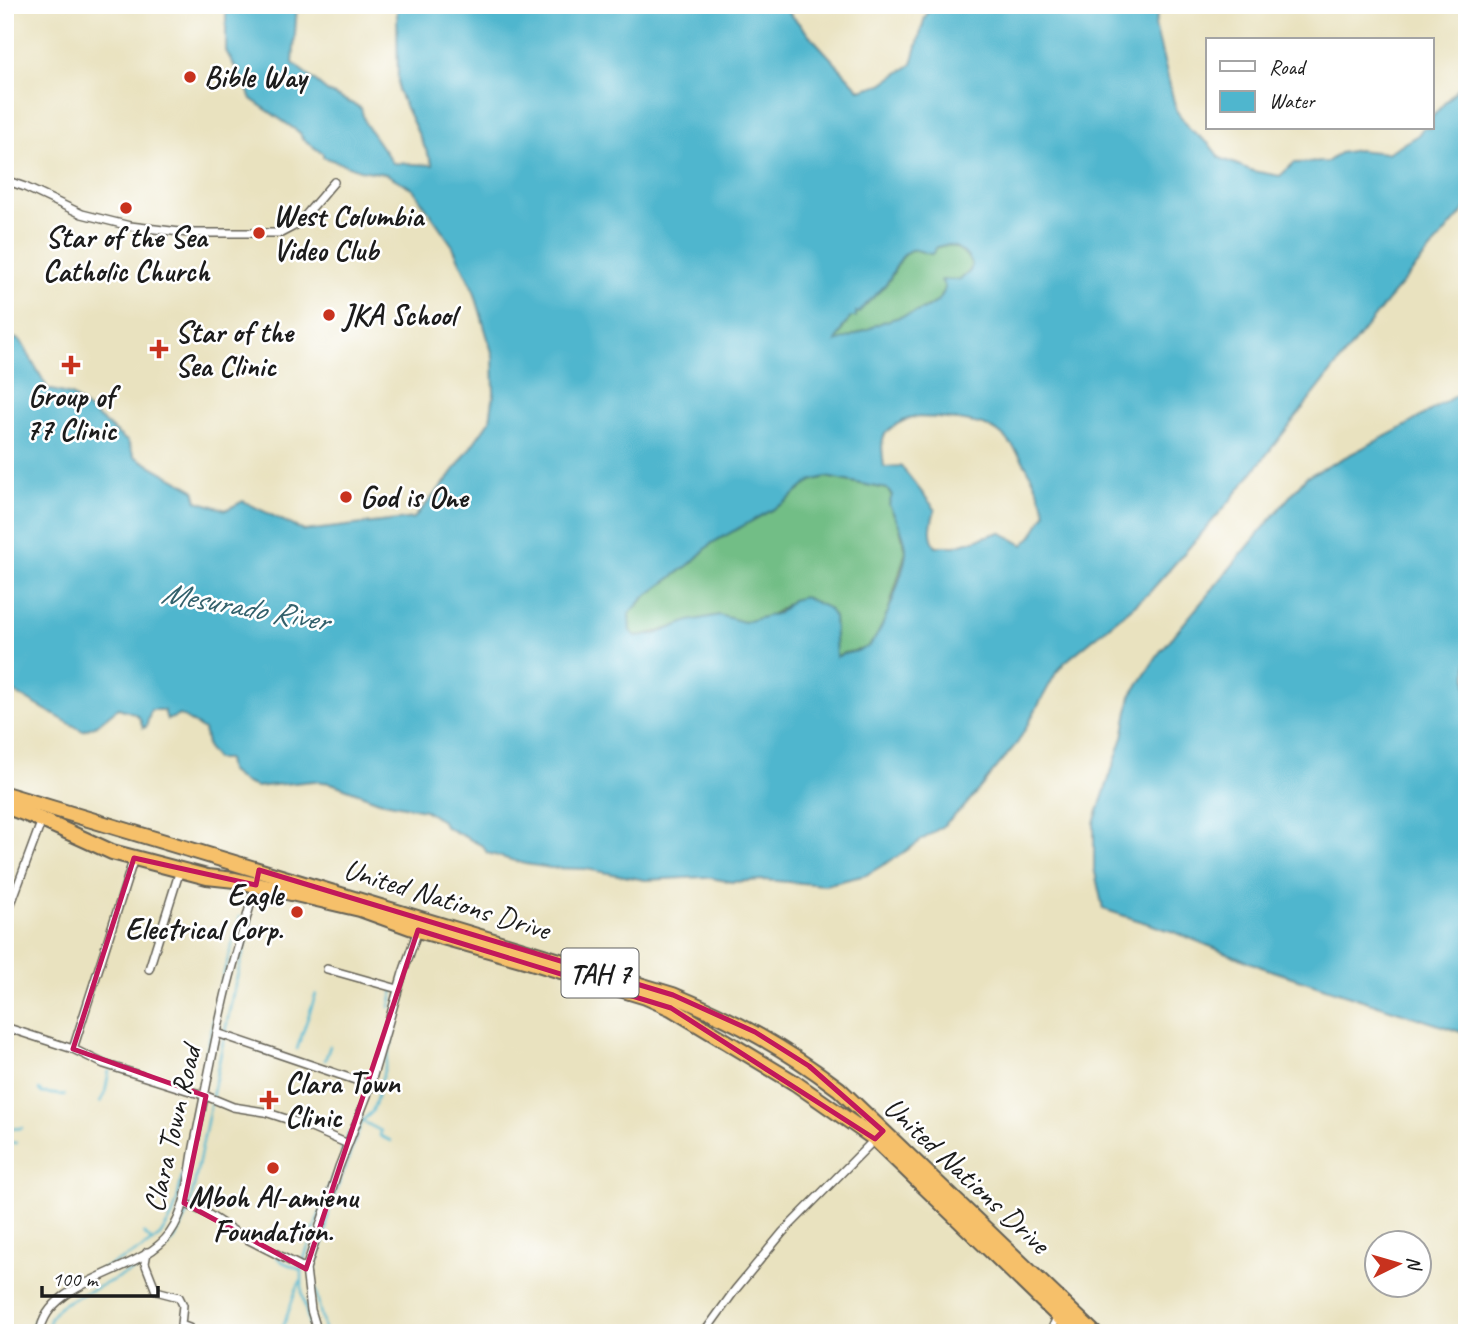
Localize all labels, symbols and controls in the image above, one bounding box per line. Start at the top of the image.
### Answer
legend [1206,38,1434,130]
text: Road [1269,54,1308,80]
place label: Bible Way [204,58,309,96]
marker: Bible Way [182,69,198,85]
text: Water [1269,88,1316,114]
place label: West Columbia Video Club [273,197,426,269]
marker: Star of the Sea Catholic Church [118,200,134,216]
place label: Star of the Sea Catholic Church [43,218,210,290]
marker: West Columbia Video Club [251,225,267,241]
place label: JKA School [341,296,462,334]
marker: JKA School [321,307,337,323]
place label: Star of the Sea Clinic [175,313,295,385]
marker: Star of the Sea Clinic [149,339,169,359]
marker: Group of 77 Clinic [61,355,81,375]
place label: Group of 77 Clinic [26,377,121,449]
place label: God is One [360,478,470,516]
marker: God is One [338,489,354,505]
water label: Mesurado River [159,572,336,642]
street label: United Nations Drive [339,850,557,949]
place label: Eagle Electrical Corp. [125,876,285,948]
marker: Eagle Electrical Corp. [289,904,305,920]
road number: TAH 7 [562,948,638,998]
street label: Clara Town Road [134,1038,211,1216]
place label: Clara Town Clinic [285,1064,401,1136]
street label: United Nations Drive [876,1088,1060,1263]
marker: Clara Town Clinic [259,1090,279,1110]
marker: Mboh Al-amienu Foundation. [265,1160,281,1176]
place label: Mboh Al-amienu Foundation. [188,1178,359,1250]
north arrow [1364,1230,1434,1300]
scale bar [42,1254,158,1298]
text: N [1401,1256,1427,1273]
text: 100 m [52,1266,99,1292]

